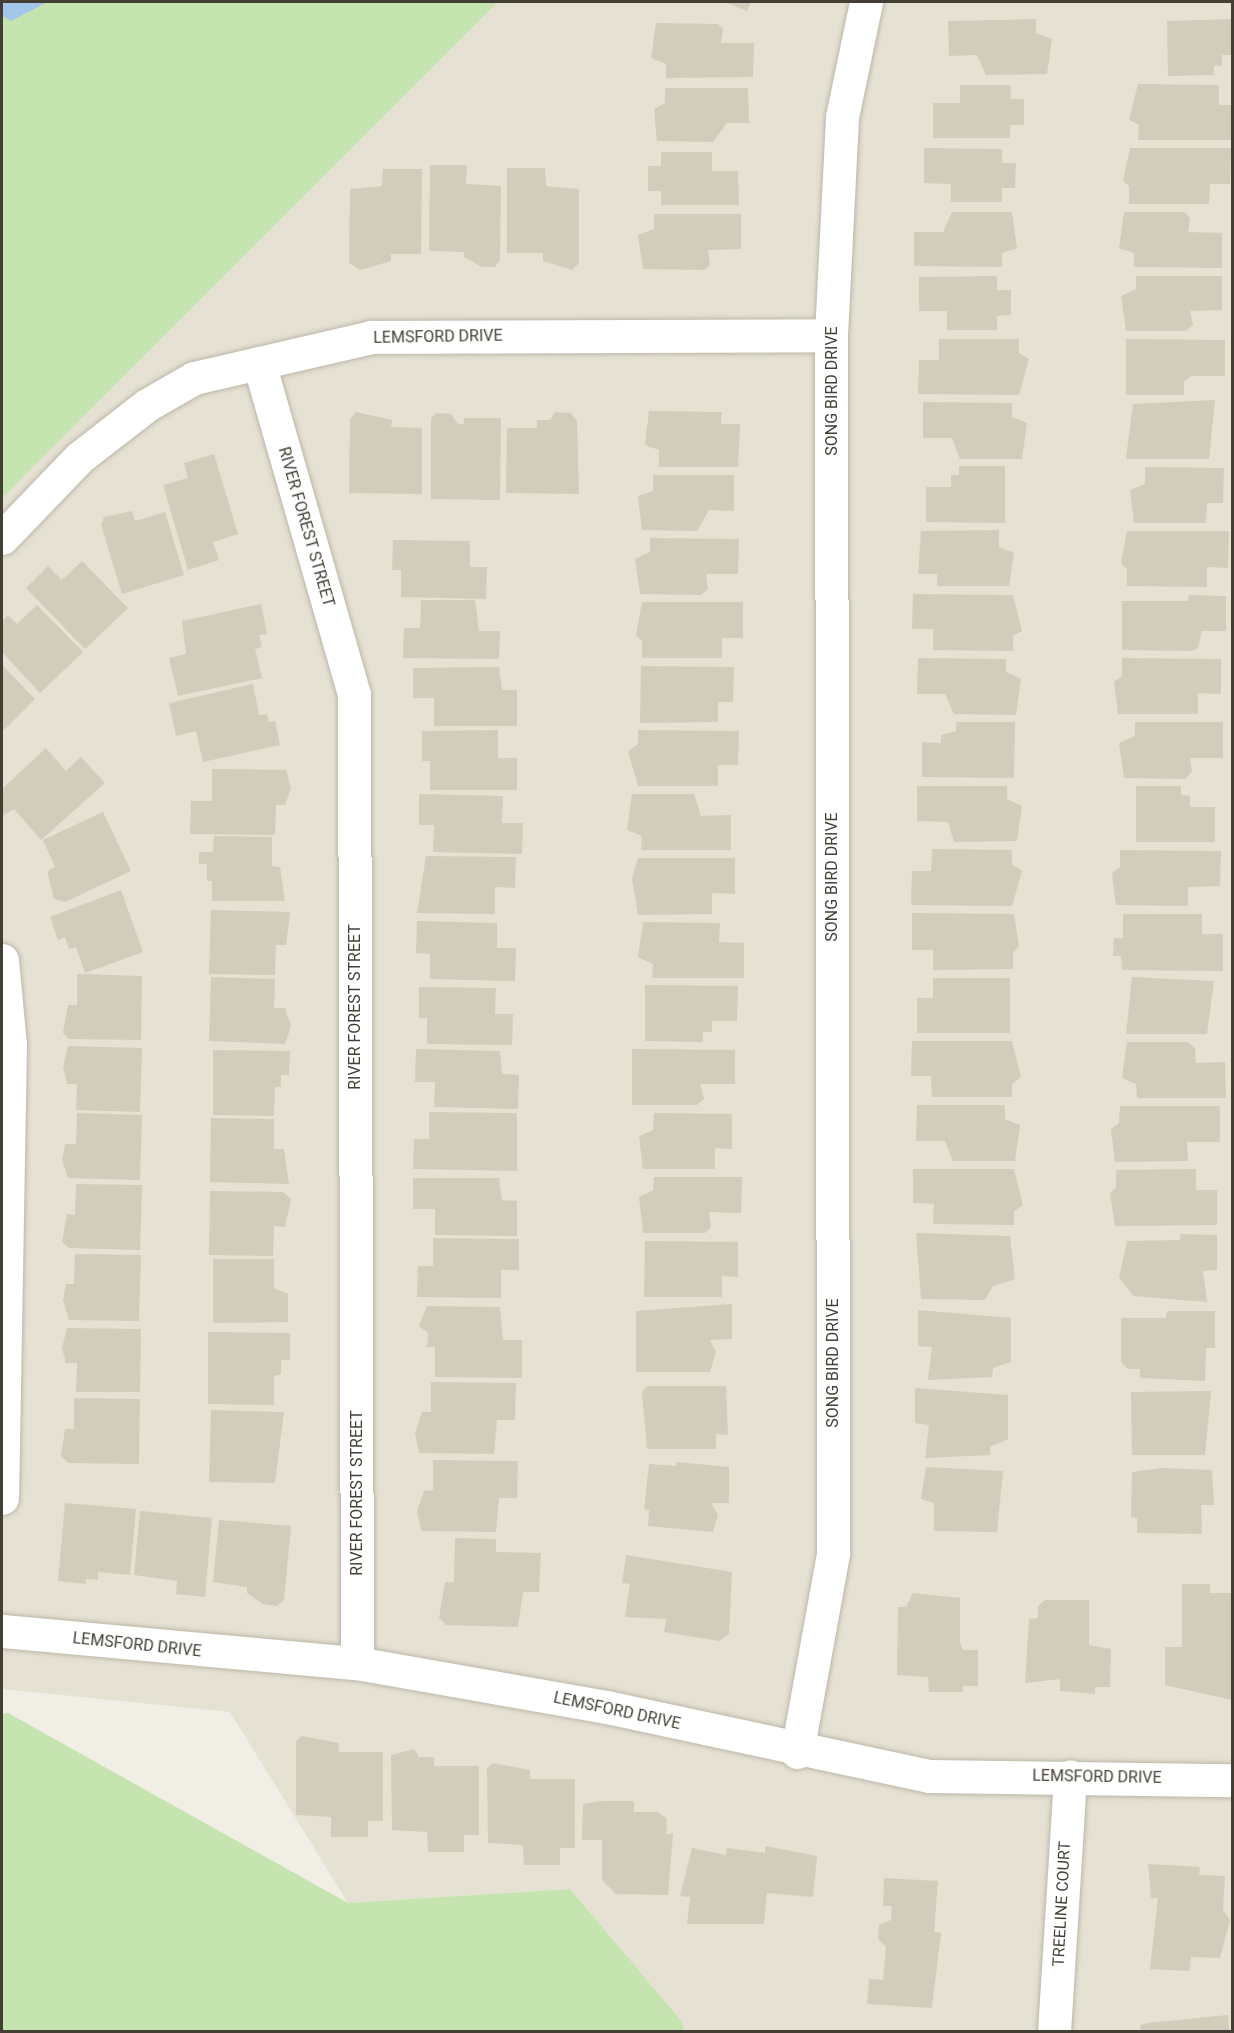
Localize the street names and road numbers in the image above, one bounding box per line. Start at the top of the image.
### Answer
street label: LEMSFORD DRIVE [373,326,503,348]
street label: SONG BIRD DRIVE [822,326,842,456]
street label: RIVER FOREST STREET [274,445,338,609]
street label: SONG BIRD DRIVE [822,812,842,942]
street label: RIVER FOREST STREET [345,924,365,1090]
street label: SONG BIRD DRIVE [823,1298,843,1428]
street label: RIVER FOREST STREET [347,1410,367,1576]
street label: LEMSFORD DRIVE [72,1629,202,1661]
street label: LEMSFORD DRIVE [552,1688,682,1734]
street label: LEMSFORD DRIVE [1032,1766,1162,1788]
street label: TREELINE COURT [1049,1841,1075,1967]

